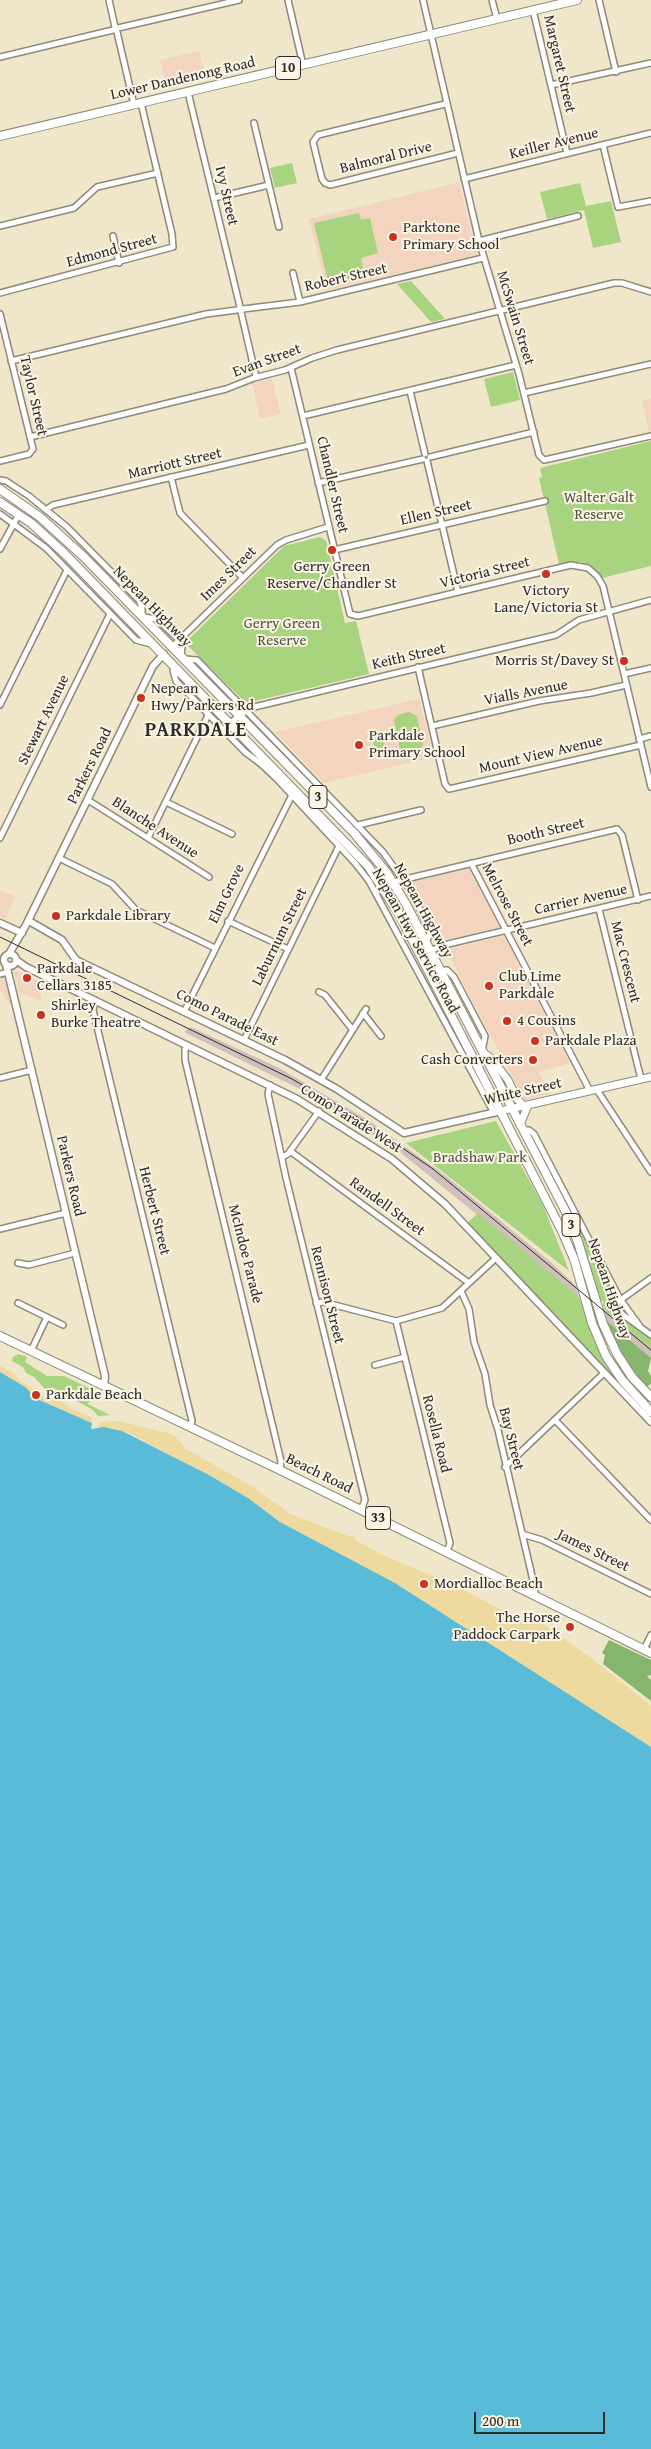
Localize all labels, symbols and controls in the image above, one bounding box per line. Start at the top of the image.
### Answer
street label: Margaret Street [539,13,579,115]
street label: Lower Dandenong Road [109,54,257,104]
road number: 10 [276,56,300,80]
street label: Keiller Avenue [508,124,600,164]
street label: Balmoral Drive [338,138,434,178]
street label: Ivy Street [210,164,242,228]
place label: Parktone Primary School [403,219,499,254]
street label: Edmond Street [65,230,159,272]
marker: Parktone Primary School [387,231,399,243]
street label: Robert Street [303,260,389,296]
street label: McSwain Street [492,269,538,367]
street label: Evan Street [230,340,304,382]
street label: Taylor Street [15,354,51,438]
street label: Chandler Street [312,435,352,535]
street label: Marriott Street [126,444,224,484]
park label: Walter Galt Reserve [564,489,634,524]
street label: Ellen Street [399,496,473,530]
street label: Imes Street [197,543,261,605]
marker: Gerry Green Reserve/Chandler St [326,544,338,556]
street label: Victoria Street [438,553,532,593]
place label: Gerry Green Reserve/Chandler St [267,558,397,593]
street label: Nepean Highway [109,563,195,651]
marker: Victory Lane/Victoria St [540,568,552,580]
place label: Victory Lane/Victoria St [494,582,598,617]
park label: Gerry Green Reserve [244,615,320,650]
street label: Keith Street [370,640,448,674]
place label: Morris St/Davey St [495,652,614,670]
marker: Morris St/Davey St [618,655,630,667]
street label: Stewart Avenue [14,672,74,768]
street label: Vialls Avenue [483,676,569,710]
place label: Nepean Hwy/Parkers Rd [151,680,254,715]
marker: Nepean Hwy/Parkers Rd [135,692,147,704]
district label: PARKDALE [144,719,248,743]
street label: Parkers Road [64,725,116,807]
place label: Parkdale Primary School [369,727,465,762]
street label: Mount View Avenue [477,732,605,778]
marker: Parkdale Primary School [353,739,365,751]
road number: 3 [309,786,327,809]
street label: Blanche Avenue [108,793,202,863]
street label: Booth Street [506,814,586,850]
street label: Nepean Highway [389,860,457,962]
street label: Melrose Street [478,860,536,950]
street label: Elm Grove [205,861,249,927]
street label: Nepean Hwy Service Road [368,865,462,1017]
street label: Carrier Avenue [533,881,629,919]
street label: Laburnum Street [249,885,311,989]
place label: Parkdale Library [66,907,171,925]
marker: Parkdale Library [50,910,62,922]
street label: Mac Crescent [606,919,644,1005]
place label: Parkdale Cellars 3185 [37,960,112,995]
place label: Club Lime Parkdale [499,968,561,1003]
marker: Parkdale Cellars 3185 [21,972,33,984]
marker: Club Lime Parkdale [483,980,495,992]
street label: Como Parade East [173,985,281,1051]
place label: Shirley Burke Theatre [51,997,141,1032]
marker: Shirley Burke Theatre [35,1009,47,1021]
place label: 4 Cousins [517,1012,576,1030]
marker: 4 Cousins [501,1015,513,1027]
place label: Parkdale Plaza [545,1032,637,1050]
marker: Parkdale Plaza [529,1035,541,1047]
place label: Cash Converters [421,1051,523,1069]
marker: Cash Converters [527,1054,539,1066]
street label: White Street [483,1074,563,1110]
street label: Como Parade West [297,1081,405,1157]
street label: Parkers Road [52,1134,88,1218]
park label: Bradshaw Park [433,1149,527,1167]
street label: Herbert Street [134,1165,174,1257]
street label: Randell Street [346,1174,428,1240]
street label: McIndoe Parade [224,1203,266,1305]
road number: 3 [562,1214,580,1236]
street label: Nepean Highway [583,1236,635,1342]
street label: Rennison Street [306,1244,348,1346]
place label: Parkdale Beach [46,1386,142,1404]
marker: Parkdale Beach [30,1389,42,1401]
street label: Rosella Road [418,1393,454,1475]
street label: Bay Street [494,1406,528,1472]
street label: Beach Road [283,1450,355,1498]
road number: 33 [366,1506,390,1530]
street label: James Street [554,1526,632,1576]
place label: Mordialloc Beach [434,1575,543,1593]
marker: Mordialloc Beach [418,1578,430,1590]
place label: The Horse Paddock Carpark [453,1609,560,1644]
marker: The Horse Paddock Carpark [564,1621,576,1633]
scale bar [476,2402,607,2434]
text: 200 m [482,2410,519,2431]

